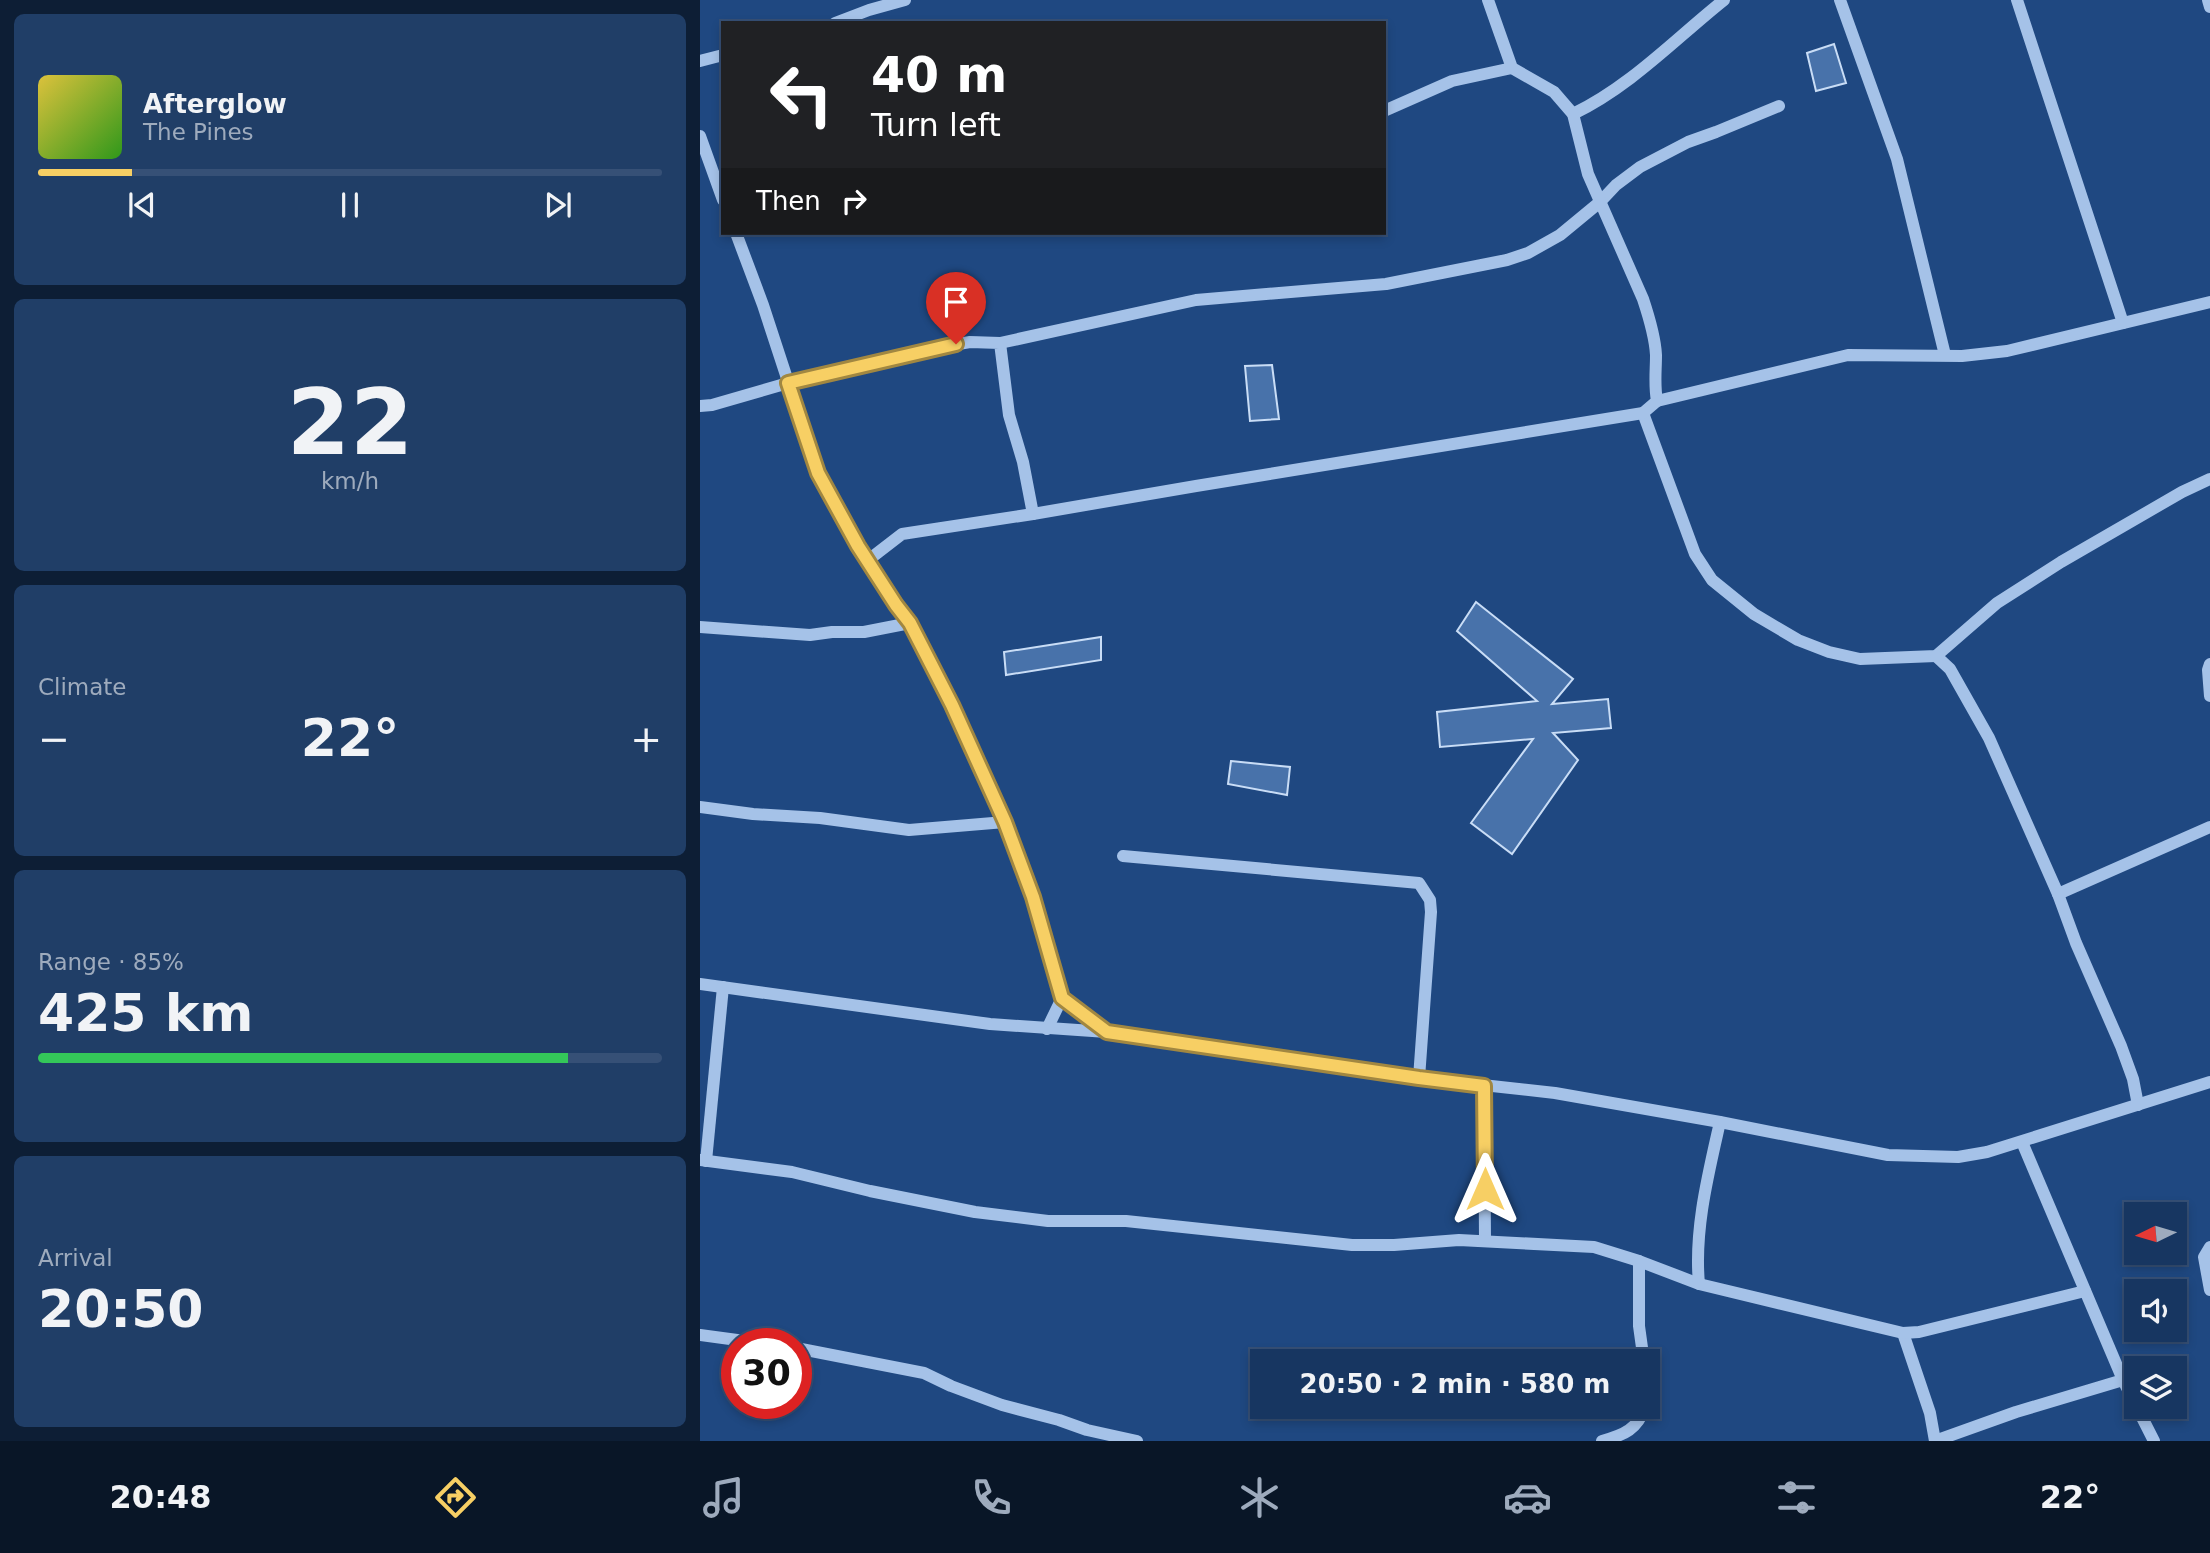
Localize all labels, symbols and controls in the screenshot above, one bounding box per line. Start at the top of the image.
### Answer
text: 40 m [871,47,1007,104]
icon: left [756,49,847,140]
text: Afterglow [143,89,287,119]
text: Turn left [871,106,1001,144]
text: The Pines [143,119,254,145]
icon: right [835,182,873,220]
icon: previous [123,186,161,224]
icon: pause [331,186,369,224]
icon: next [539,186,577,224]
text: Then [756,186,821,216]
pin [926,272,986,344]
icon: arrive [937,283,975,321]
text: 22 [287,370,413,475]
text: km/h [321,468,379,494]
text: Climate [38,674,127,700]
text: 22° [301,708,399,768]
text: − [38,717,70,761]
text: + [630,717,662,761]
text: Range · 85% [38,949,184,975]
text: 425 km [38,983,253,1043]
position arrow [1448,1152,1522,1226]
north arrow [2124,1202,2188,1265]
map controls [2124,1202,2187,1419]
text: Arrival [38,1245,113,1271]
text: 20:50 [38,1279,204,1339]
button: sound [2124,1279,2187,1342]
speed limit sign: 30 [721,1328,812,1419]
button: layers [2124,1356,2187,1419]
text: 20:50 · 2 min · 580 m [1300,1369,1610,1399]
icon: directions [431,1473,480,1522]
icon: music [699,1473,748,1522]
icon: phone [967,1473,1016,1522]
icon: climate [1235,1473,1284,1522]
icon: car [1503,1473,1552,1522]
icon: filters [1772,1473,1821,1522]
text: 20:48 [110,1478,211,1516]
text: 22° [2040,1478,2100,1516]

